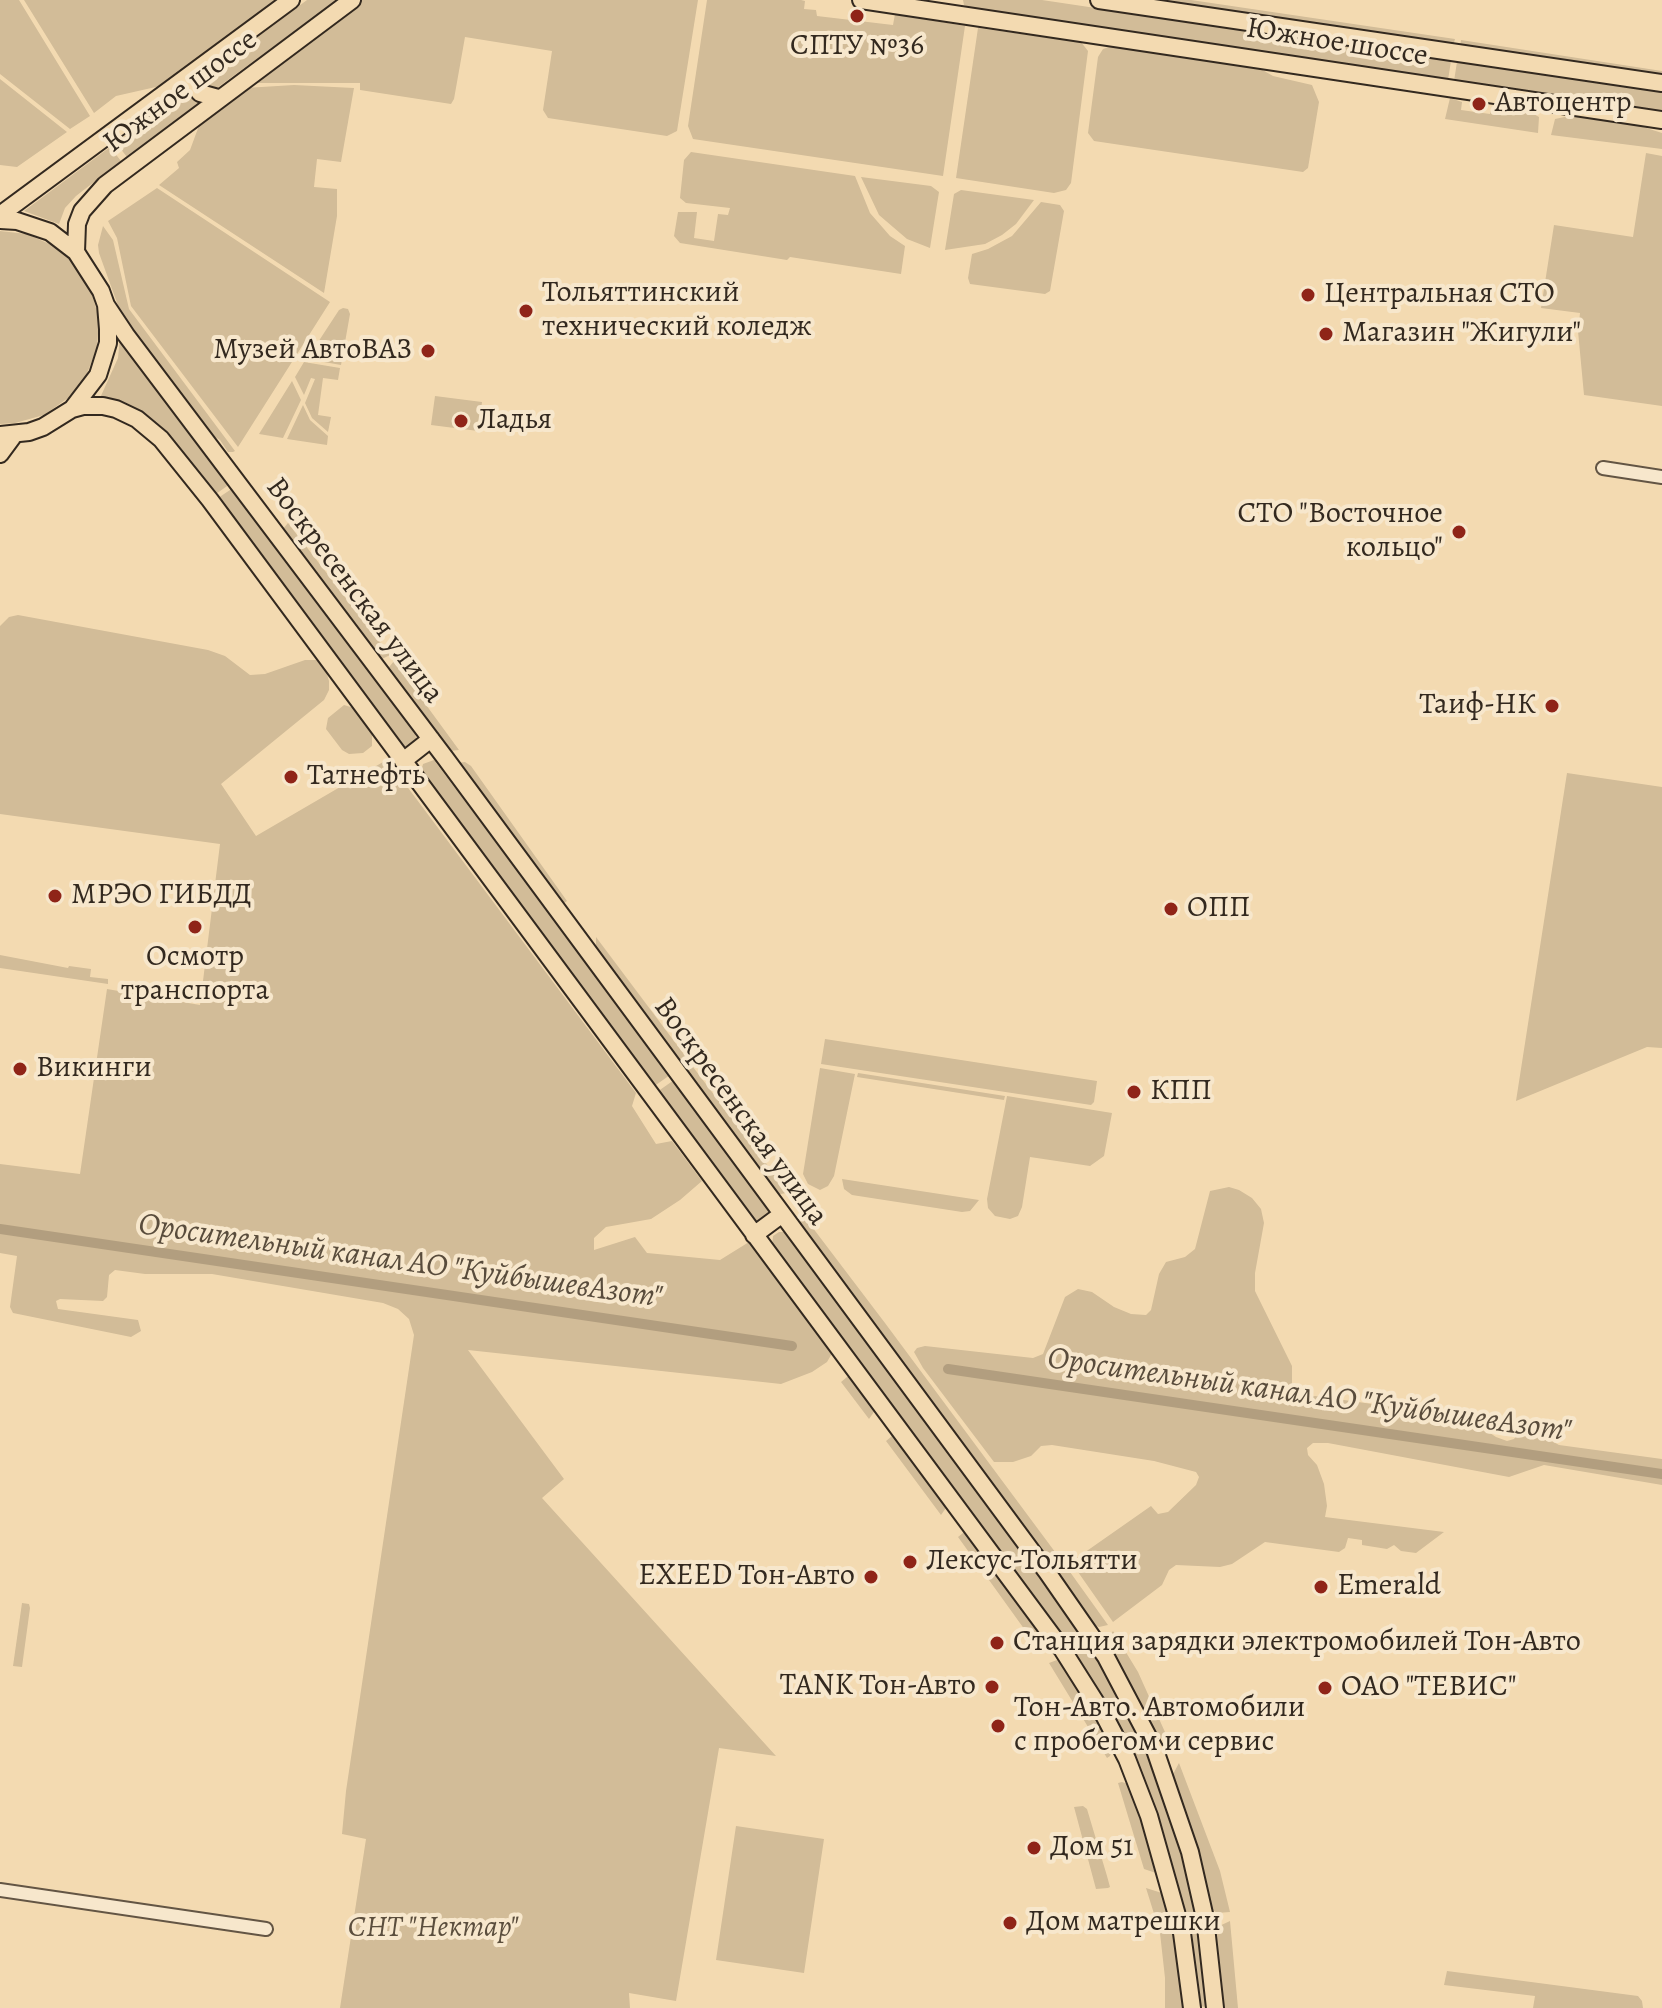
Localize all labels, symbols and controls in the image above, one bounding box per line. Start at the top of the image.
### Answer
marker: СПТУ №36 [848,7,866,25]
street label: Южное шоссе [1244,11,1430,75]
street label: Южное шоссе [97,22,265,162]
place label: СПТУ №36 [790,29,924,65]
place label: Автоцентр [1495,86,1632,122]
marker: Автоцентр [1470,95,1488,113]
place label: Тольяттинский технический коледж [542,276,812,346]
place label: Центральная СТО [1324,277,1555,313]
marker: Центральная СТО [1299,286,1317,304]
marker: Тольяттинский технический коледж [517,302,535,320]
place label: Магазин "Жигули" [1342,316,1581,352]
marker: Магазин "Жигули" [1317,325,1335,343]
place label: Музей АвтоВАЗ [213,333,412,369]
marker: Музей АвтоВАЗ [419,342,437,360]
place label: Ладья [477,403,552,439]
marker: Ладья [452,412,470,430]
street label: Воскресенская улица [257,471,451,711]
place label: СТО "Восточное кольцо" [1238,497,1443,568]
marker: СТО "Восточное кольцо" [1450,523,1468,541]
place label: Таиф-НК [1419,688,1536,724]
marker: Таиф-НК [1543,697,1561,715]
place label: Татнефть [307,759,425,795]
marker: Татнефть [282,768,300,786]
place label: МРЭО ГИБДД [71,878,252,914]
marker: МРЭО ГИБДД [46,887,64,905]
place label: ОПП [1187,891,1250,927]
marker: ОПП [1162,900,1180,918]
marker: Осмотр транспорта [186,918,204,936]
place label: Осмотр транспорта [121,940,269,1010]
street label: Воскресенская улица [645,991,835,1233]
place label: Викинги [36,1051,152,1087]
marker: Викинги [11,1060,29,1078]
place label: КПП [1150,1074,1212,1110]
marker: КПП [1125,1083,1143,1101]
water label: Оросительный канал АО "КуйбышевАзот" [136,1206,664,1318]
water label: Оросительный канал АО "КуйбышевАзот" [1045,1340,1573,1452]
place label: Лексус-Тольятти [926,1544,1138,1580]
marker: Лексус-Тольятти [901,1553,919,1571]
place label: EXEED Тон-Авто [638,1559,855,1595]
marker: EXEED Тон-Авто [862,1568,880,1586]
place label: Emerald [1337,1569,1441,1605]
marker: Emerald [1312,1578,1330,1596]
place label: Станция зарядки электромобилей Тон-Авто [1013,1625,1581,1661]
marker: Станция зарядки электромобилей Тон-Авто [988,1634,1006,1652]
place label: TANK Тон-Авто [780,1669,976,1705]
place label: ОАО "ТЕВИС" [1341,1670,1517,1706]
marker: TANK Тон-Авто [983,1678,1001,1696]
marker: ОАО "ТЕВИС" [1316,1679,1334,1697]
place label: Тон-Авто. Автомобили с пробегом и сервис [1014,1691,1305,1762]
marker: Тон-Авто. Автомобили с пробегом и сервис [989,1717,1007,1735]
place label: Дом 51 [1050,1830,1134,1866]
marker: Дом 51 [1025,1839,1043,1857]
place label: Дом матрешки [1026,1905,1221,1941]
park label: СНТ "Нектар" [348,1911,518,1947]
marker: Дом матрешки [1001,1914,1019,1932]

